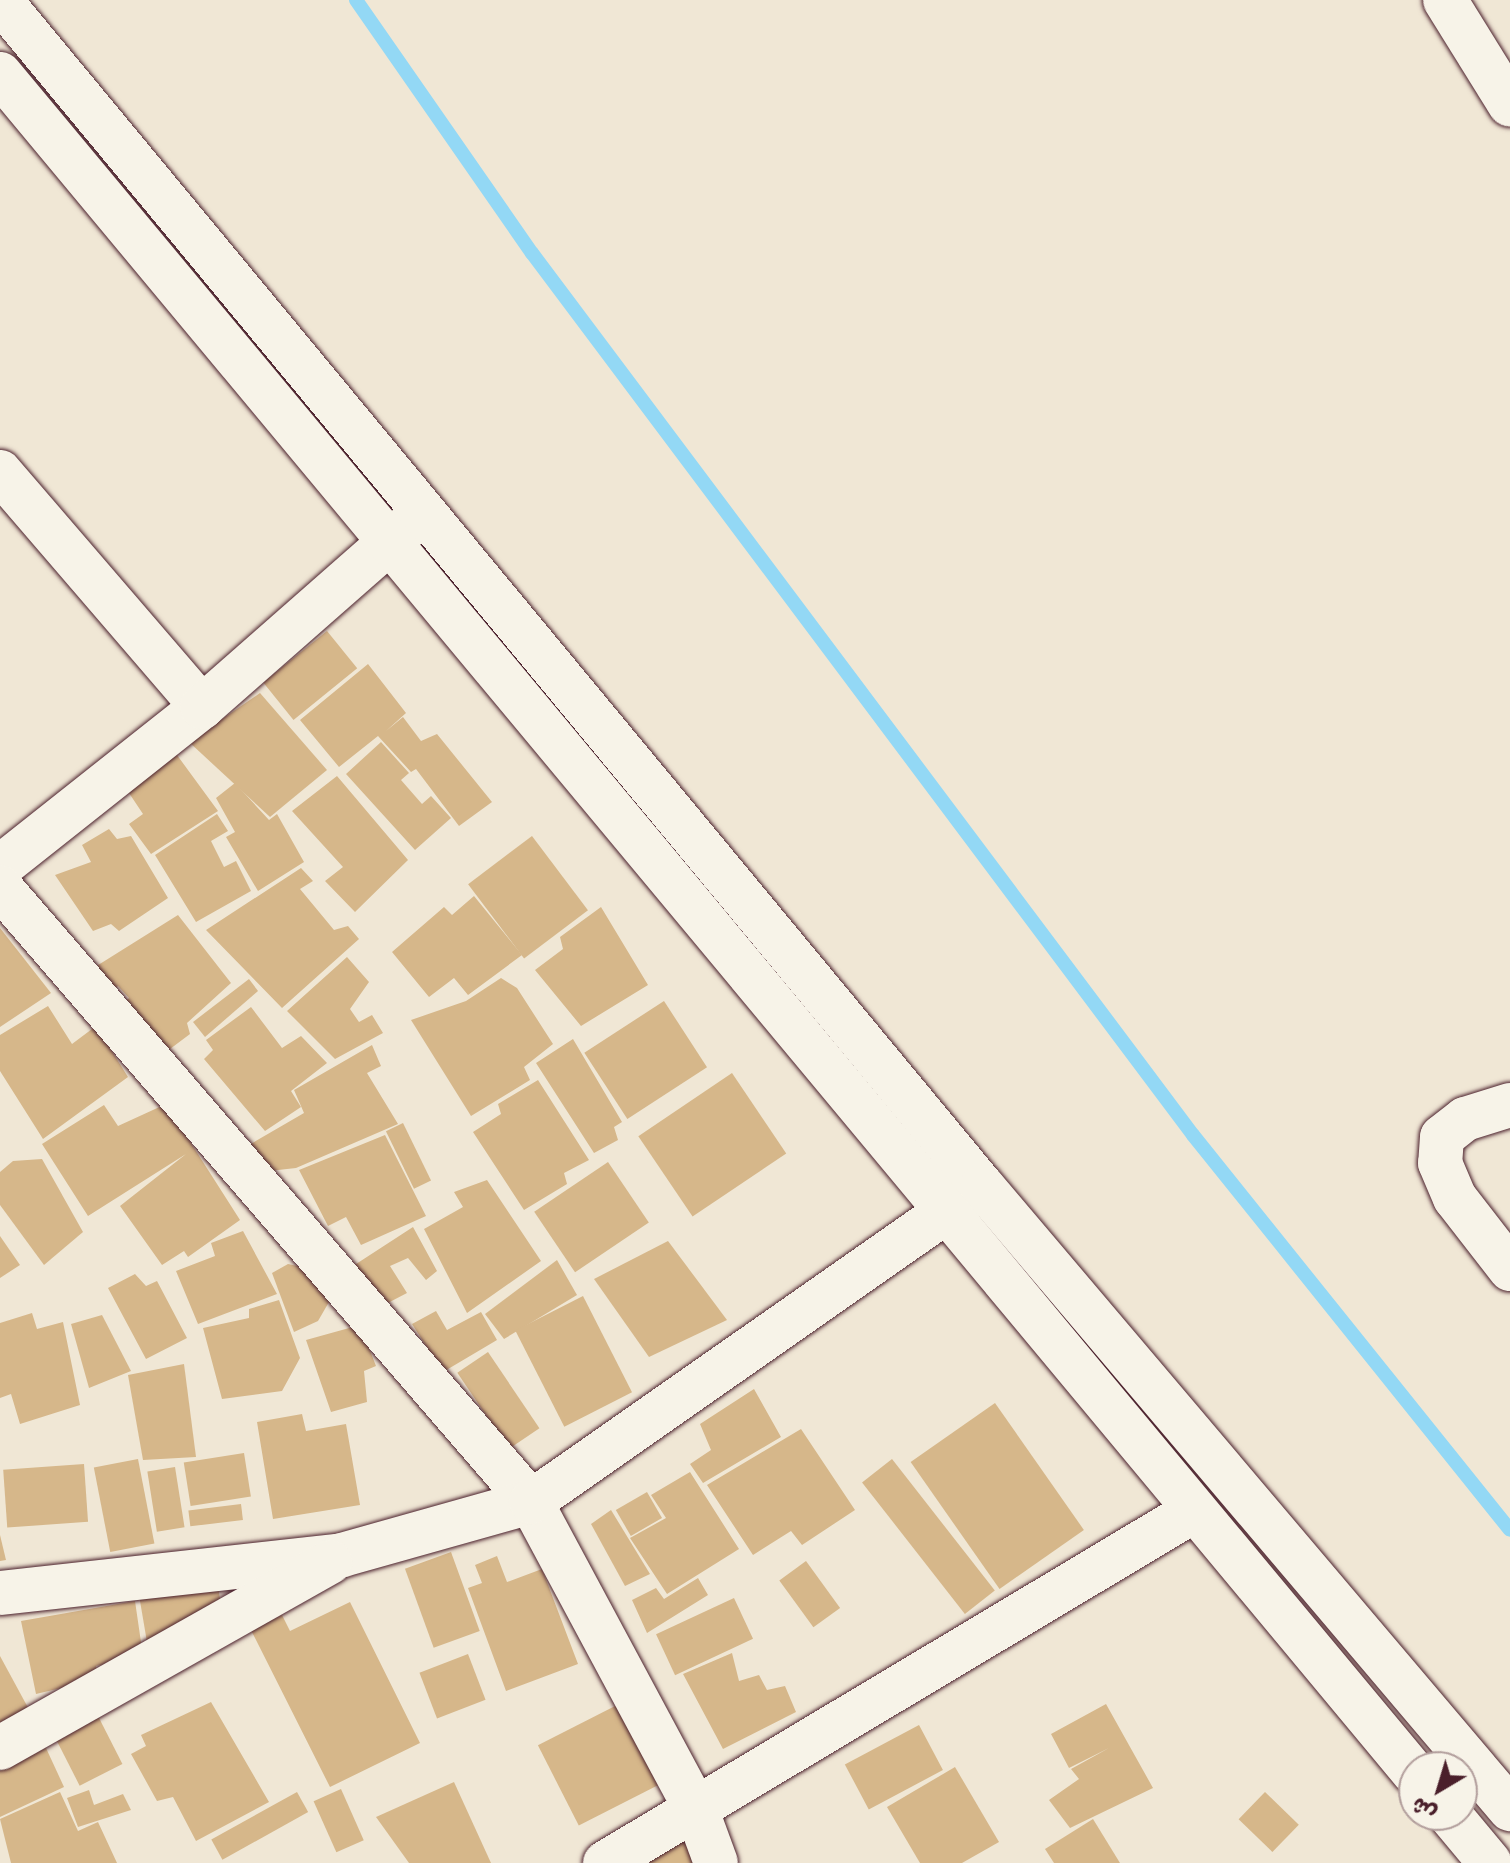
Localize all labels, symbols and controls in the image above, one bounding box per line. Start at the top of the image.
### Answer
north arrow [1398,1751,1478,1831]
text: ش [1406,1791,1442,1827]

